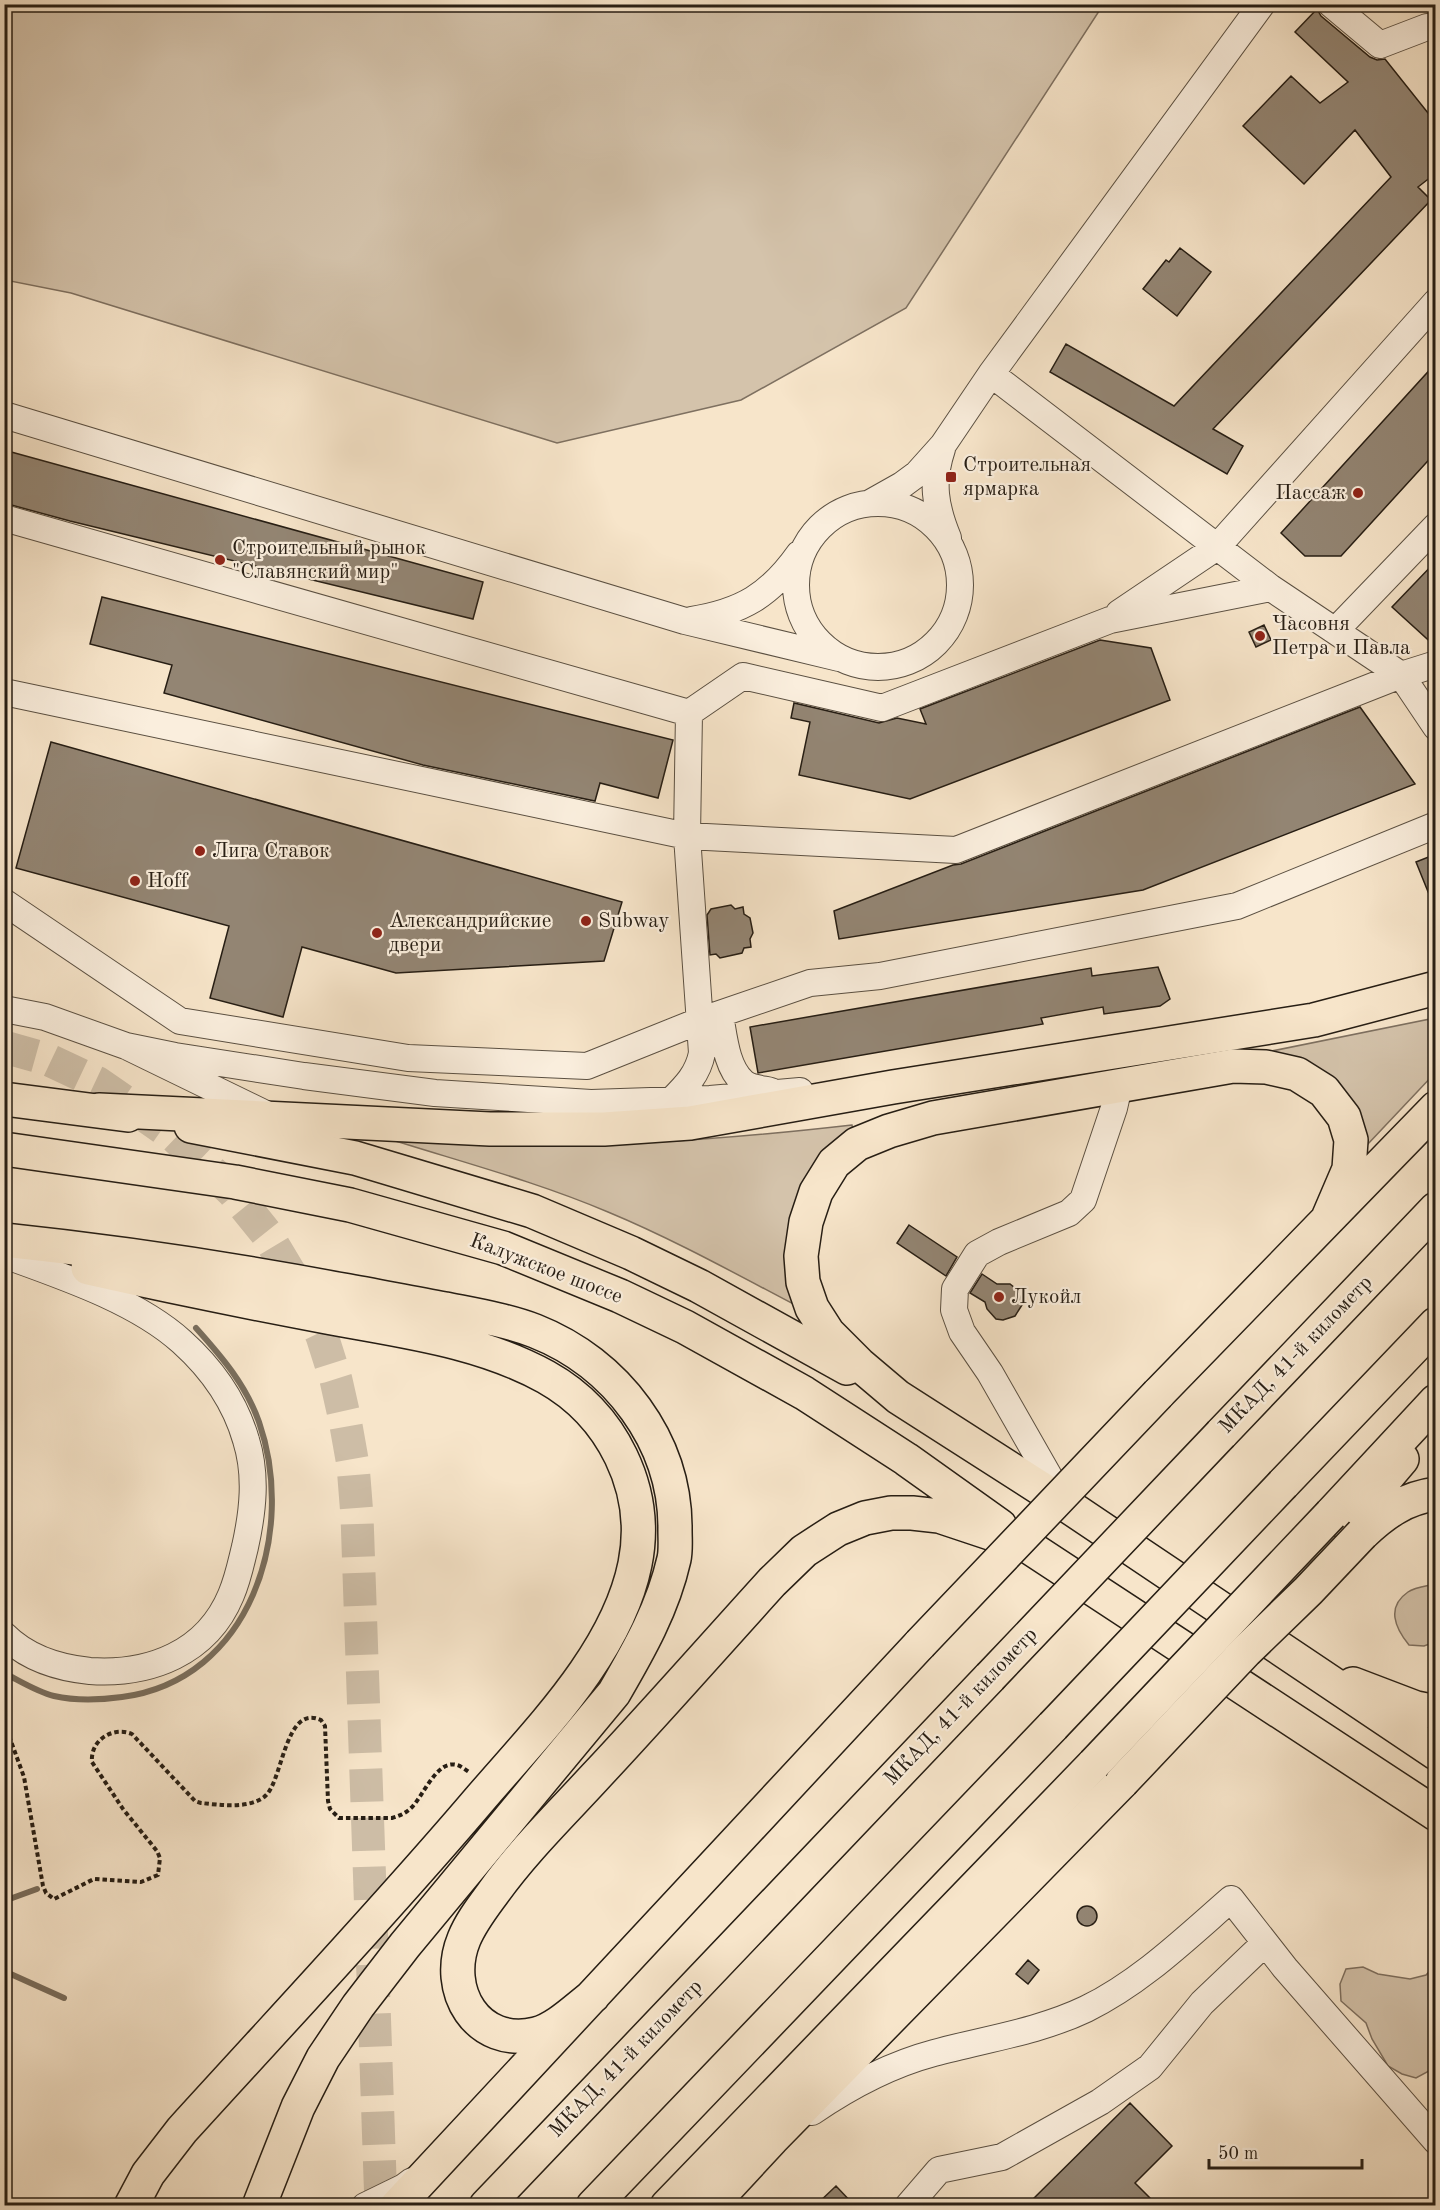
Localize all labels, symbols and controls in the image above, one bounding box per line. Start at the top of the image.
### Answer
place label: Строительная ярмарка [963,455,1091,500]
marker: Строительная ярмарка [944,470,958,484]
place label: Пассаж [1275,483,1346,504]
marker: Пассаж [1351,486,1365,500]
place label: Строительный рынок "Славянский мир" [232,538,427,583]
marker: Строительный рынок "Славянский мир" [213,553,227,567]
place label: Часовня Петра и Павла [1272,614,1410,659]
marker: Часовня Петра и Павла [1253,629,1267,643]
place label: Лига Ставок [212,841,330,862]
marker: Лига Ставок [193,844,207,858]
place label: Hoff [147,871,189,892]
marker: Hoff [128,874,142,888]
place label: Александрийские двери [389,911,551,956]
place label: Subway [598,911,669,932]
marker: Subway [579,914,593,928]
marker: Александрийские двери [370,926,384,940]
street label: Калужское шоссе [467,1230,625,1308]
street label: МКАД, 41-й километр [1215,1272,1377,1438]
place label: Лукойл [1011,1287,1081,1308]
marker: Лукойл [992,1290,1006,1304]
street label: МКАД, 41-й километр [880,1624,1042,1790]
street label: МКАД, 41-й километр [545,1976,707,2142]
scale bar [1209,2132,1362,2170]
text: 50 m [1218,2145,1258,2163]

